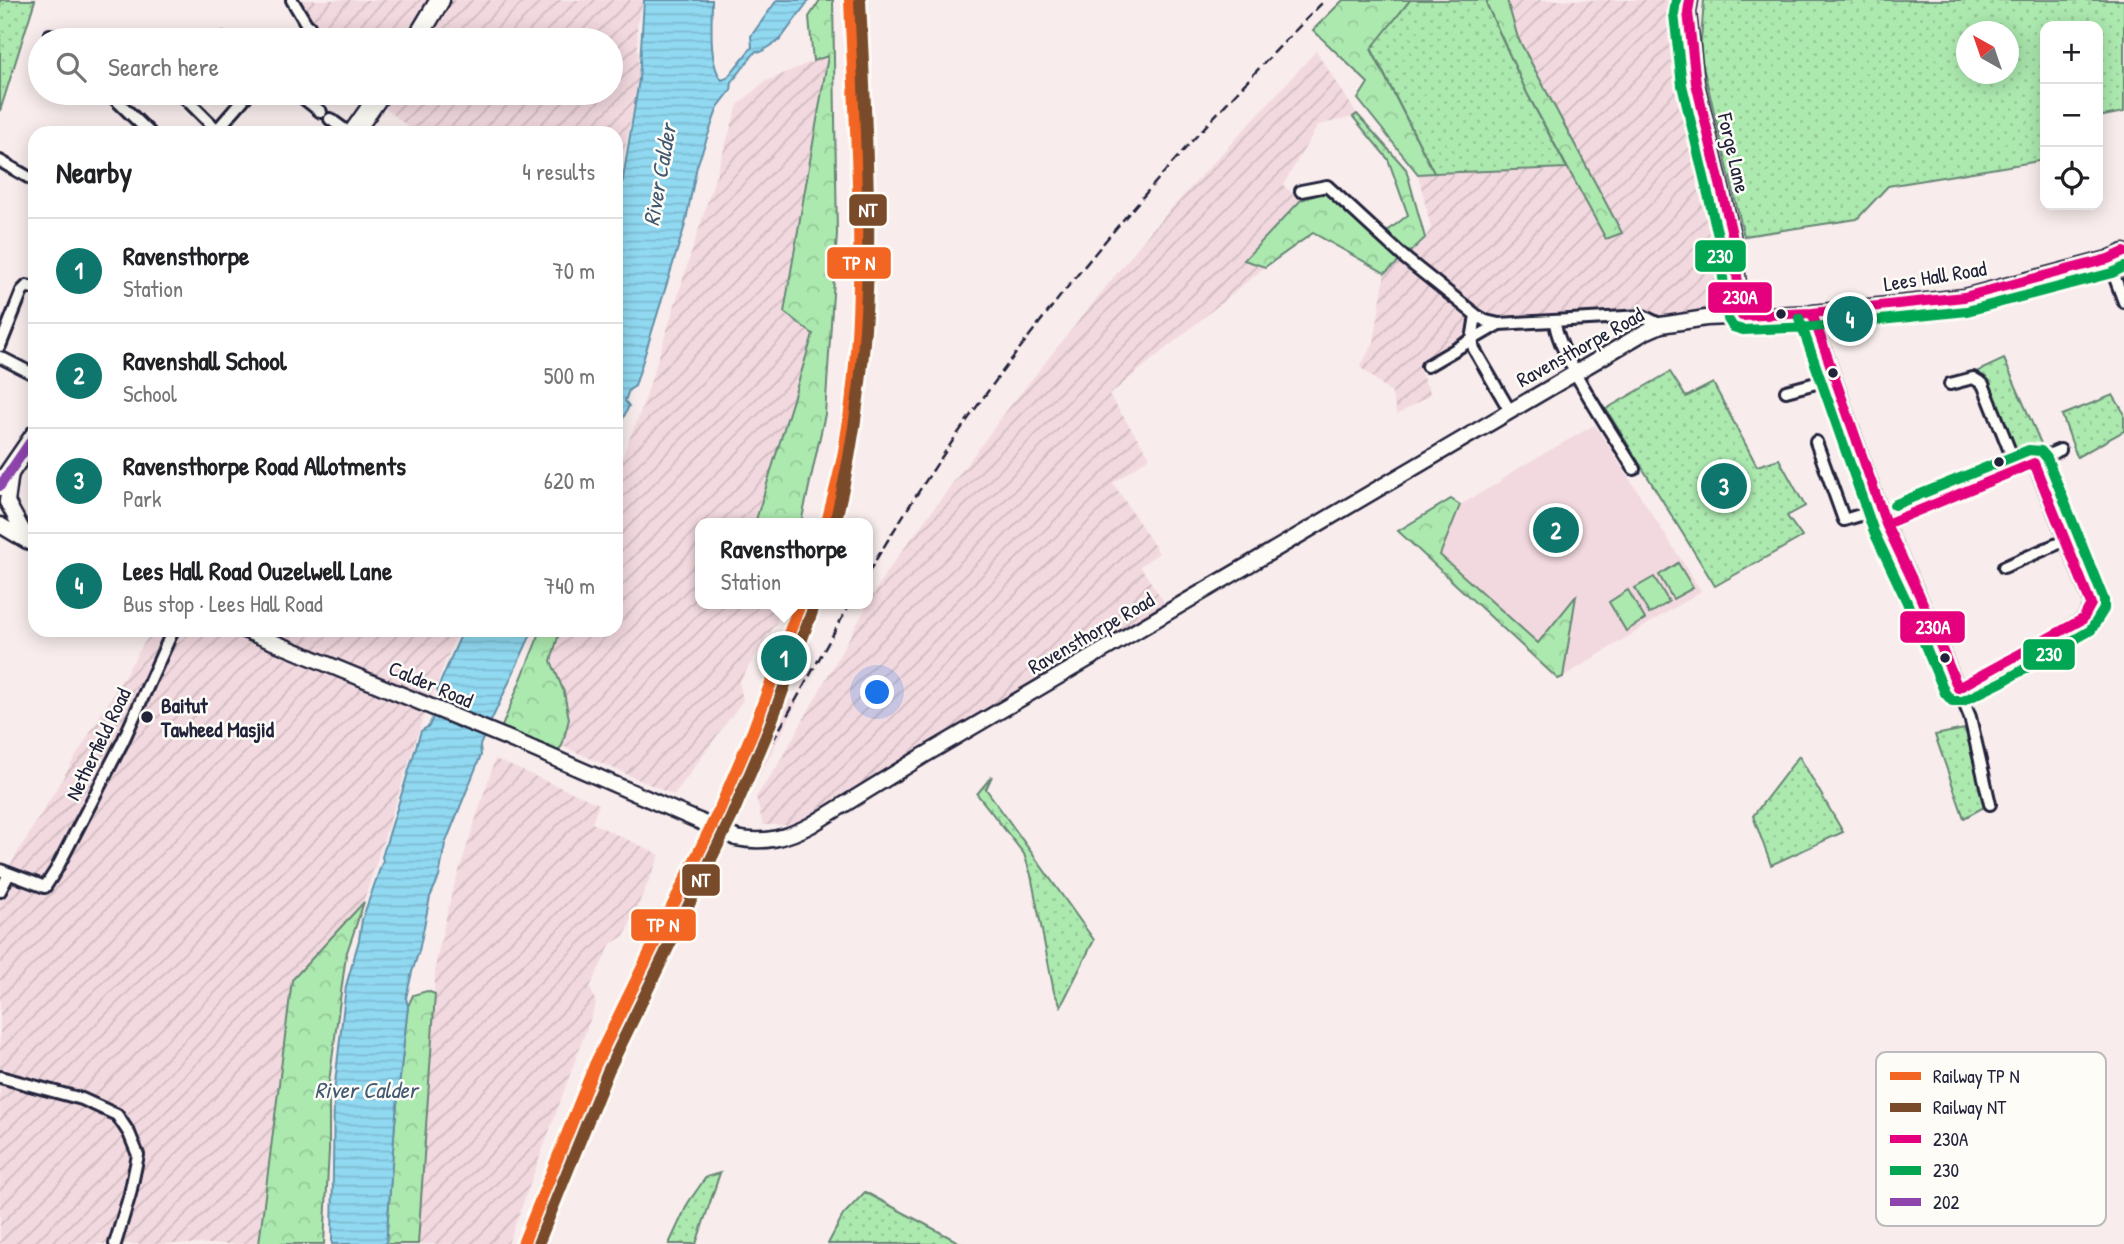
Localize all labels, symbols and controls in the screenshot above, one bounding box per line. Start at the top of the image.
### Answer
north arrow [1956,21,2019,84]
map controls [2040,21,2103,210]
button: + [2040,21,2103,84]
search box [28,28,623,105]
icon: search [52,48,90,86]
text: Search here [108,49,219,84]
button: − [2040,84,2103,147]
street label: Forge Lane [1711,109,1757,196]
water label: River Calder [635,119,684,228]
button: locate [2040,147,2103,210]
text: Nearby [56,152,132,192]
text: 4 results [522,156,595,187]
line badge: NT [848,193,888,227]
text: NT [858,197,879,223]
text: Ravensthorpe [123,238,249,273]
line badge: 230 [1694,239,1747,273]
text: 230 [1707,243,1733,269]
line badge: TP N [826,246,892,280]
text: TP N [842,250,875,276]
street label: Lees Hall Road [1881,254,1989,298]
text: 1 [75,255,83,286]
text: 70 m [552,255,595,286]
text: Station [123,273,183,304]
line badge: 230A [1707,281,1773,314]
text: 230A [1722,284,1758,310]
pin: 4 [1827,293,1873,345]
street label: Ravensthorpe Road [1511,300,1649,394]
unlabelled marker [1774,307,1788,321]
text: Ravenshall School [123,343,287,378]
text: 2 [74,360,84,391]
text: 500 m [544,360,595,391]
unlabelled marker [1826,366,1840,380]
text: School [123,378,177,409]
text: Ravensthorpe Road Allotments [123,448,406,483]
unlabelled marker [1992,455,2006,469]
pin: 3 [1701,460,1747,512]
text: 3 [74,465,84,496]
text: 620 m [544,465,595,496]
text: Park [123,483,161,514]
pin: 2 [1533,504,1579,556]
popup [695,518,873,609]
text: Ravensthorpe [721,531,847,566]
text: Lees Hall Road Ouzelwell Lane [123,553,392,588]
text: Station [721,566,781,597]
text: 4 [75,570,83,601]
text: 740 m [544,570,595,601]
street label: Ravensthorpe Road [1023,585,1159,681]
text: Bus stop · Lees Hall Road [123,588,323,619]
line badge: 230A [1899,610,1966,644]
text: 230A [1915,614,1951,640]
pin: 1 [761,632,807,684]
line badge: 230 [2022,638,2076,671]
text: 230 [2036,641,2062,667]
unlabelled marker [1938,651,1952,665]
street label: Calder Road [384,653,478,715]
your location [860,675,894,709]
street label: Netherfield Road [58,683,138,805]
place label: Baitut Tawheed Masjid [160,691,275,744]
marker: Baitut Tawheed Masjid [139,709,155,725]
line badge: NT [681,863,721,897]
text: NT [691,867,712,893]
line badge: TP N [630,908,697,942]
text: TP N [646,912,679,938]
legend [1876,1052,2106,1226]
text: Railway TP N [1933,1063,2020,1089]
water label: River Calder [315,1074,421,1105]
text: Railway NT [1933,1094,2007,1120]
text: 230A [1933,1126,1968,1152]
text: 230 [1933,1157,1959,1183]
text: 202 [1933,1189,1959,1215]

